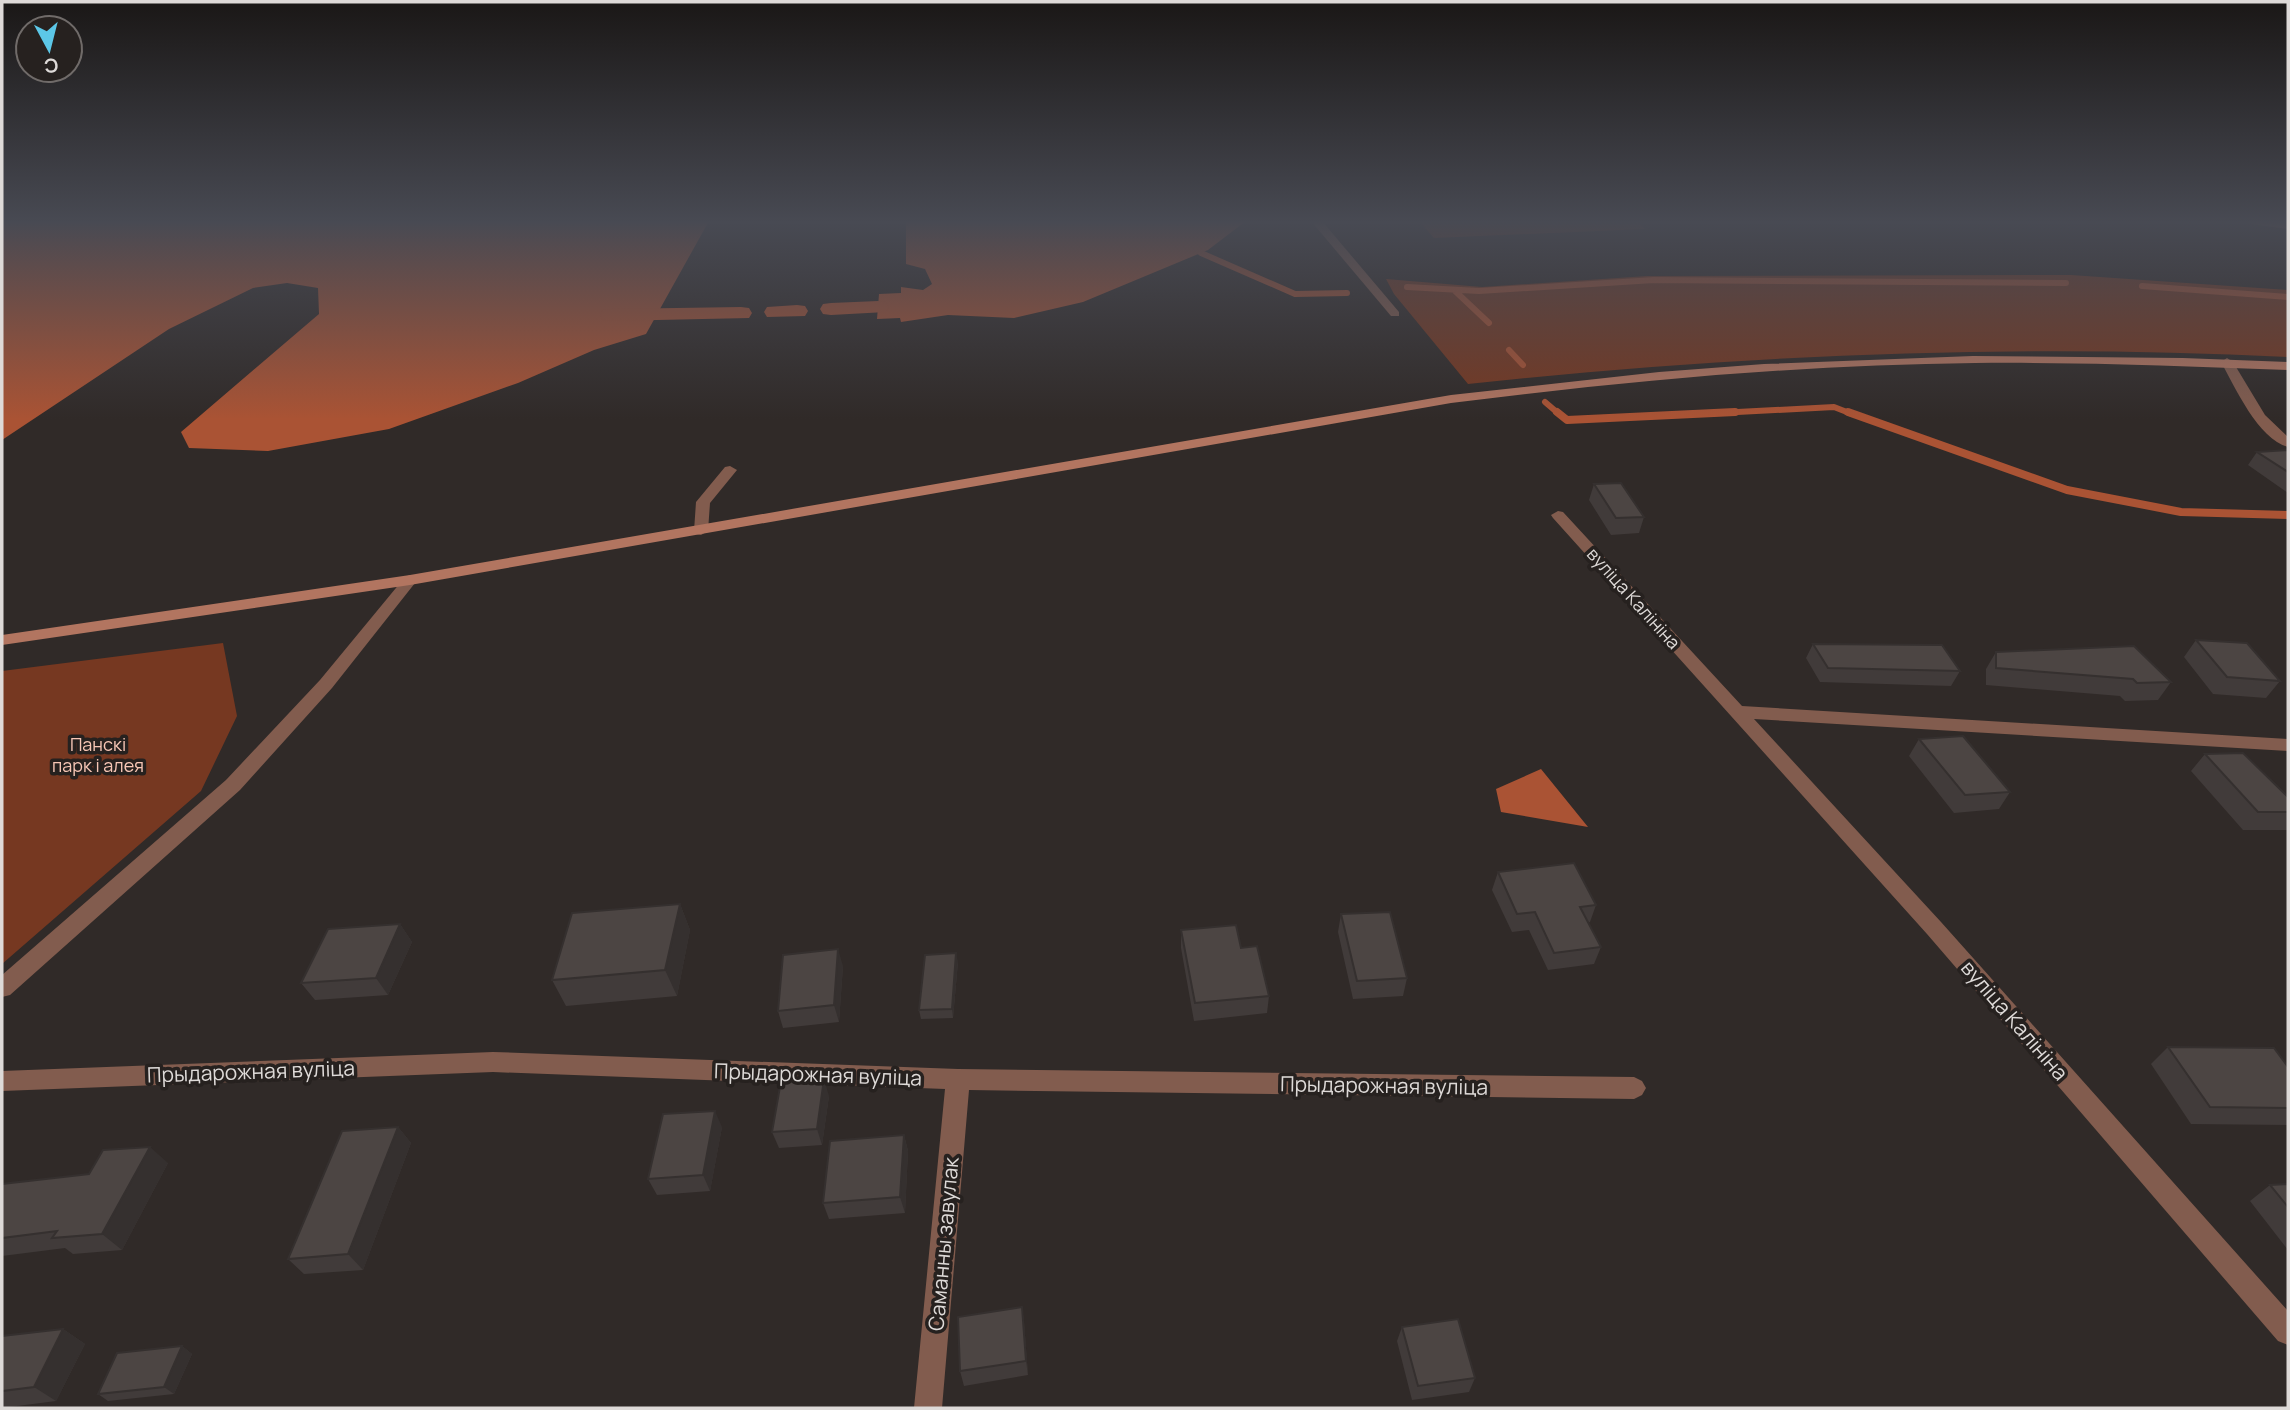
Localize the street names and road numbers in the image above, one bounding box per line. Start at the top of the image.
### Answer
street label: вуліца Калініна [1582,542,1686,654]
street label: вуліца Калініна [1955,954,2075,1086]
street label: Прыдарожная вуліца [147,1053,355,1089]
street label: Прыдарожная вуліца [714,1056,922,1092]
street label: Прыдарожная вуліца [1280,1069,1488,1101]
street label: Саманны завулак [921,1155,965,1332]

